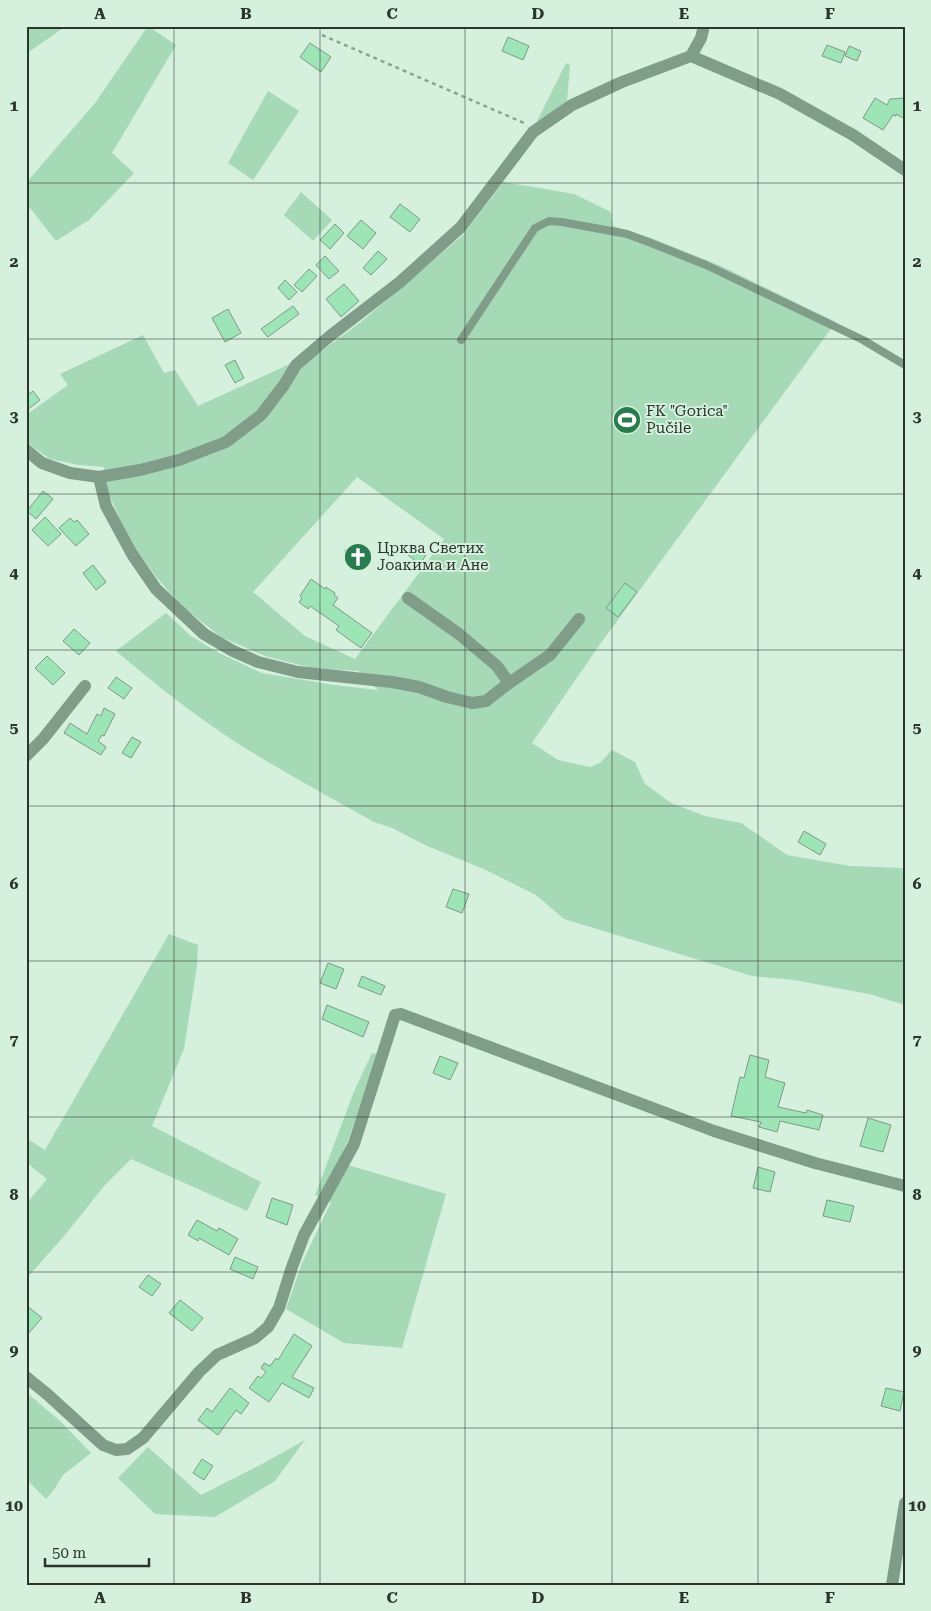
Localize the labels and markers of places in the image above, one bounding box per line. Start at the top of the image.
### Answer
place label: FK "Gorica" Pučile [646,402,728,437]
sports icon: FK "Gorica" Pučile [612,405,642,435]
place label: Црква Светих Јоакима и Ане [377,539,488,574]
church icon: Црква Светих Јоакима и Ане [343,542,373,572]

